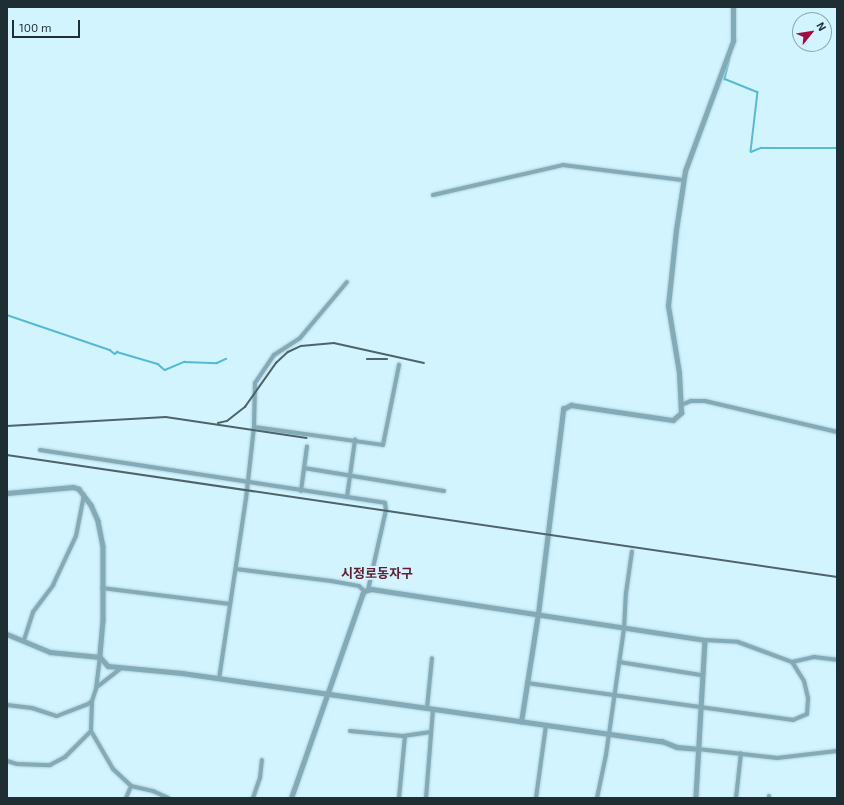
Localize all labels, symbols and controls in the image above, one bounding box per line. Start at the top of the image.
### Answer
scale bar [14,12,82,38]
north arrow [792,12,832,52]
text: 100 m [19,20,51,34]
text: N [814,20,830,33]
district label: 시정로동자구 [341,565,413,581]

